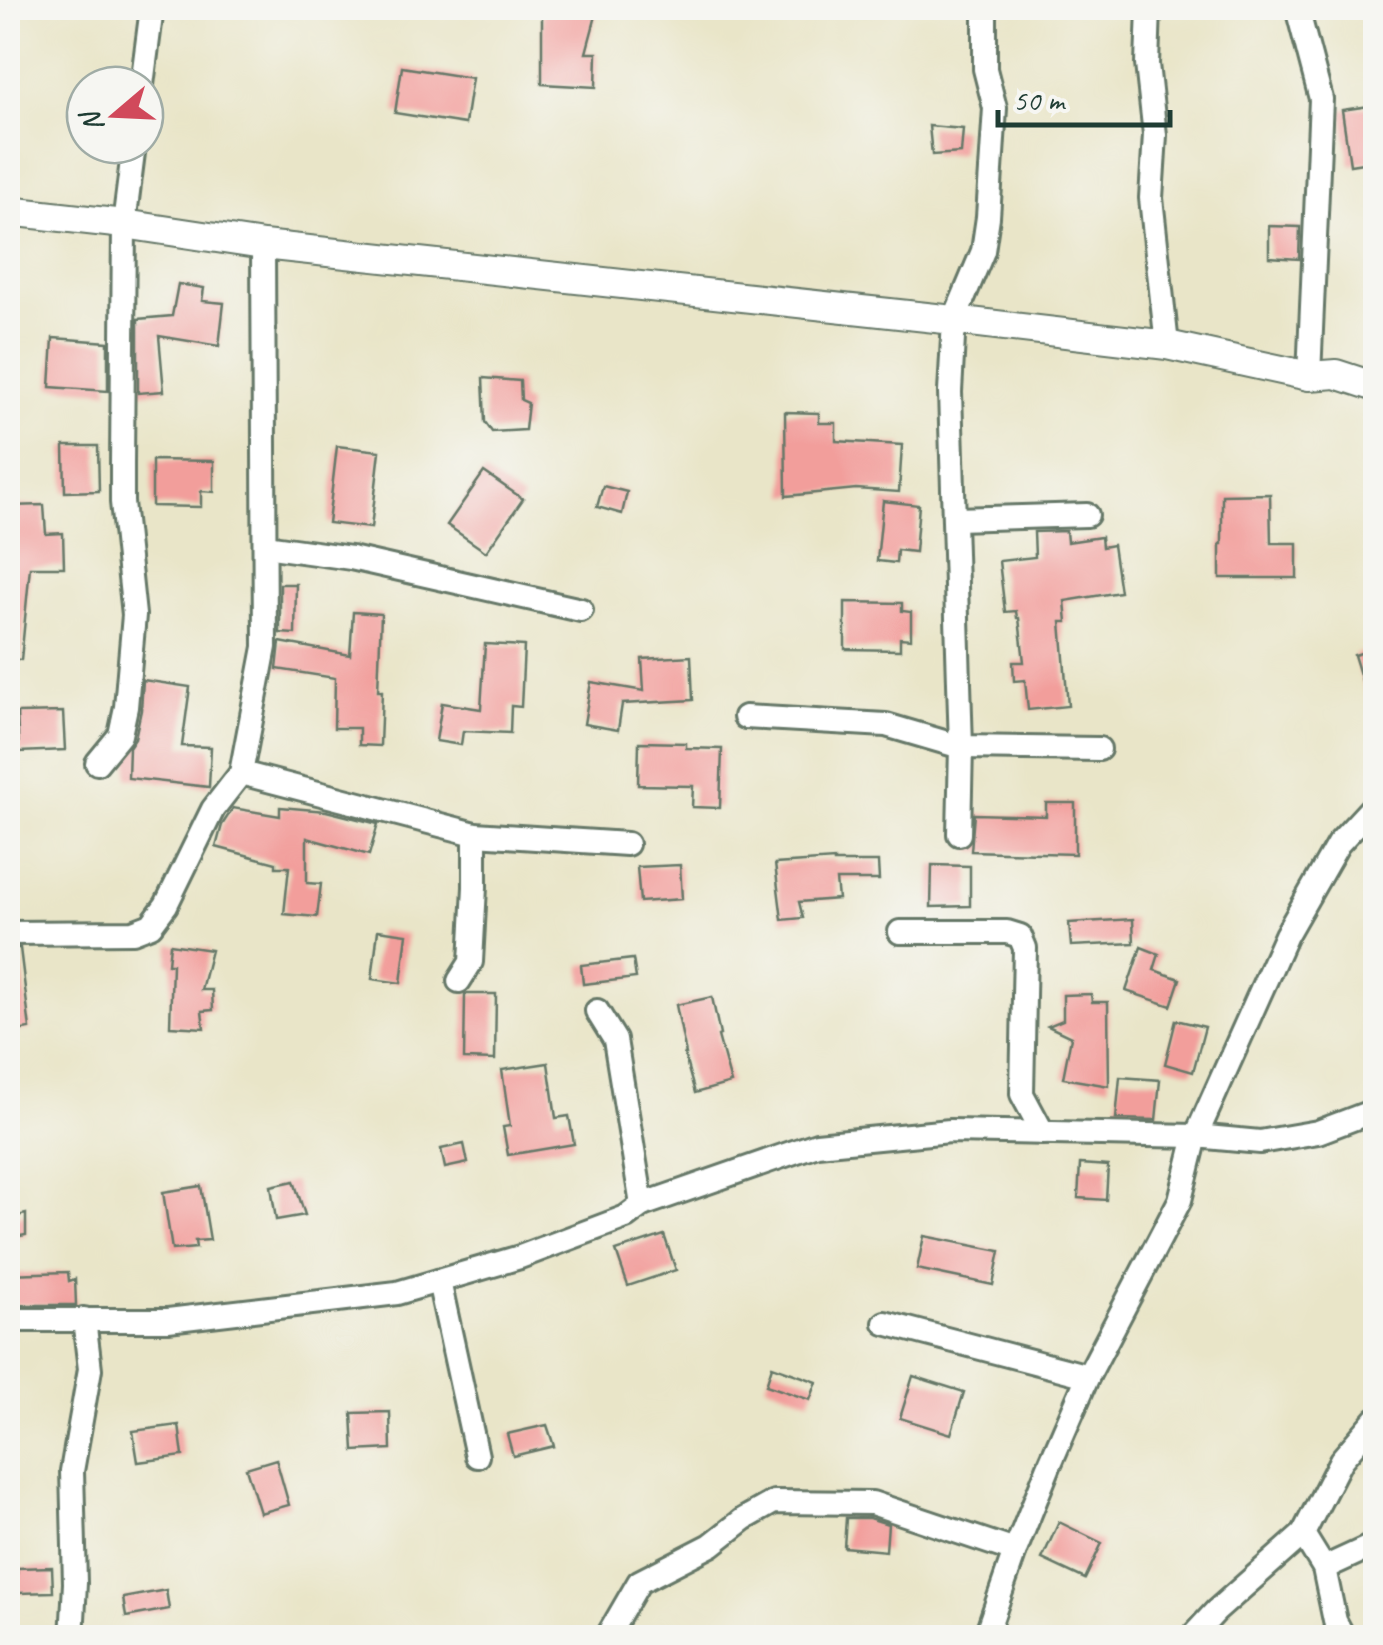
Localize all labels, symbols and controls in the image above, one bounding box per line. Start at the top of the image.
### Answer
north arrow [65,65,165,165]
scale bar [998,65,1170,127]
text: 50 m [1013,81,1066,119]
text: N [71,105,111,137]

